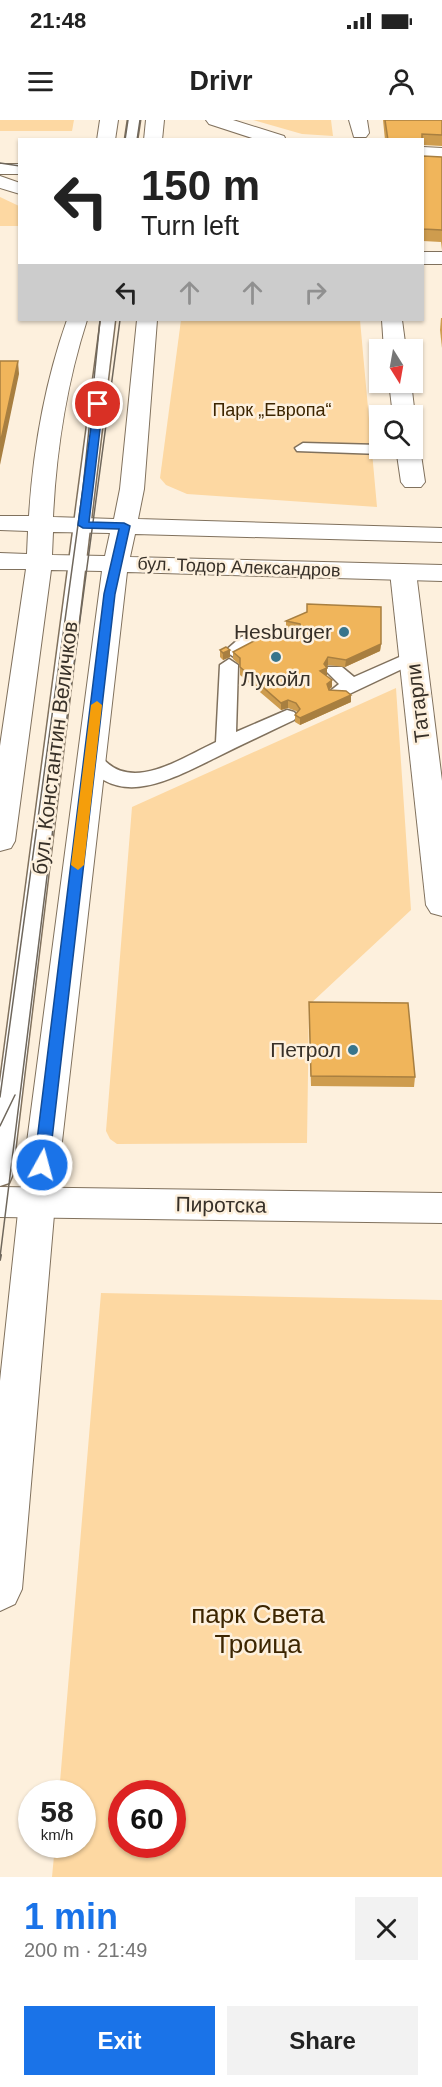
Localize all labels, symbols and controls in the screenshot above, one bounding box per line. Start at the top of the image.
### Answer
text: 21:48 [30,8,86,33]
icon: menu [24,65,57,98]
icon: person [385,65,418,98]
text: Drivr [189,66,253,96]
icon: left [42,162,120,240]
text: 150 m [141,162,260,209]
text: Turn left [141,211,239,241]
icon: left [110,276,143,309]
icon: ahead [173,276,206,309]
icon: ahead [236,276,269,309]
icon: right [299,276,332,309]
north arrow [369,339,423,393]
map controls [369,339,423,459]
pin [72,378,123,429]
icon: arrive [81,387,114,420]
park label: Парк „Европа“ [212,400,332,420]
button: search [369,405,423,459]
street label: бул. Тодор Александров [137,553,341,581]
street label: бул. Константин Величков [28,620,81,876]
place label: Hesburger [234,620,332,643]
marker: Hesburger [337,625,351,639]
marker: Лукойл [269,650,283,664]
street label: Татарли [401,662,434,744]
place label: Лукойл [241,667,311,690]
place label: Петрол [270,1038,341,1061]
marker: Петрол [346,1043,360,1057]
position arrow [10,1133,74,1197]
street label: Пиротска [175,1192,267,1217]
park label: парк Света Троица [191,1599,325,1659]
speed limit sign: 60 [108,1780,186,1858]
text: 58 [40,1795,74,1828]
text: km/h [41,1826,73,1843]
text: 1 min [24,1896,118,1937]
button: close [355,1897,418,1960]
text: 200 m · 21:49 [24,1939,147,1961]
button: Exit [24,2006,215,2075]
button: Share [227,2006,418,2075]

